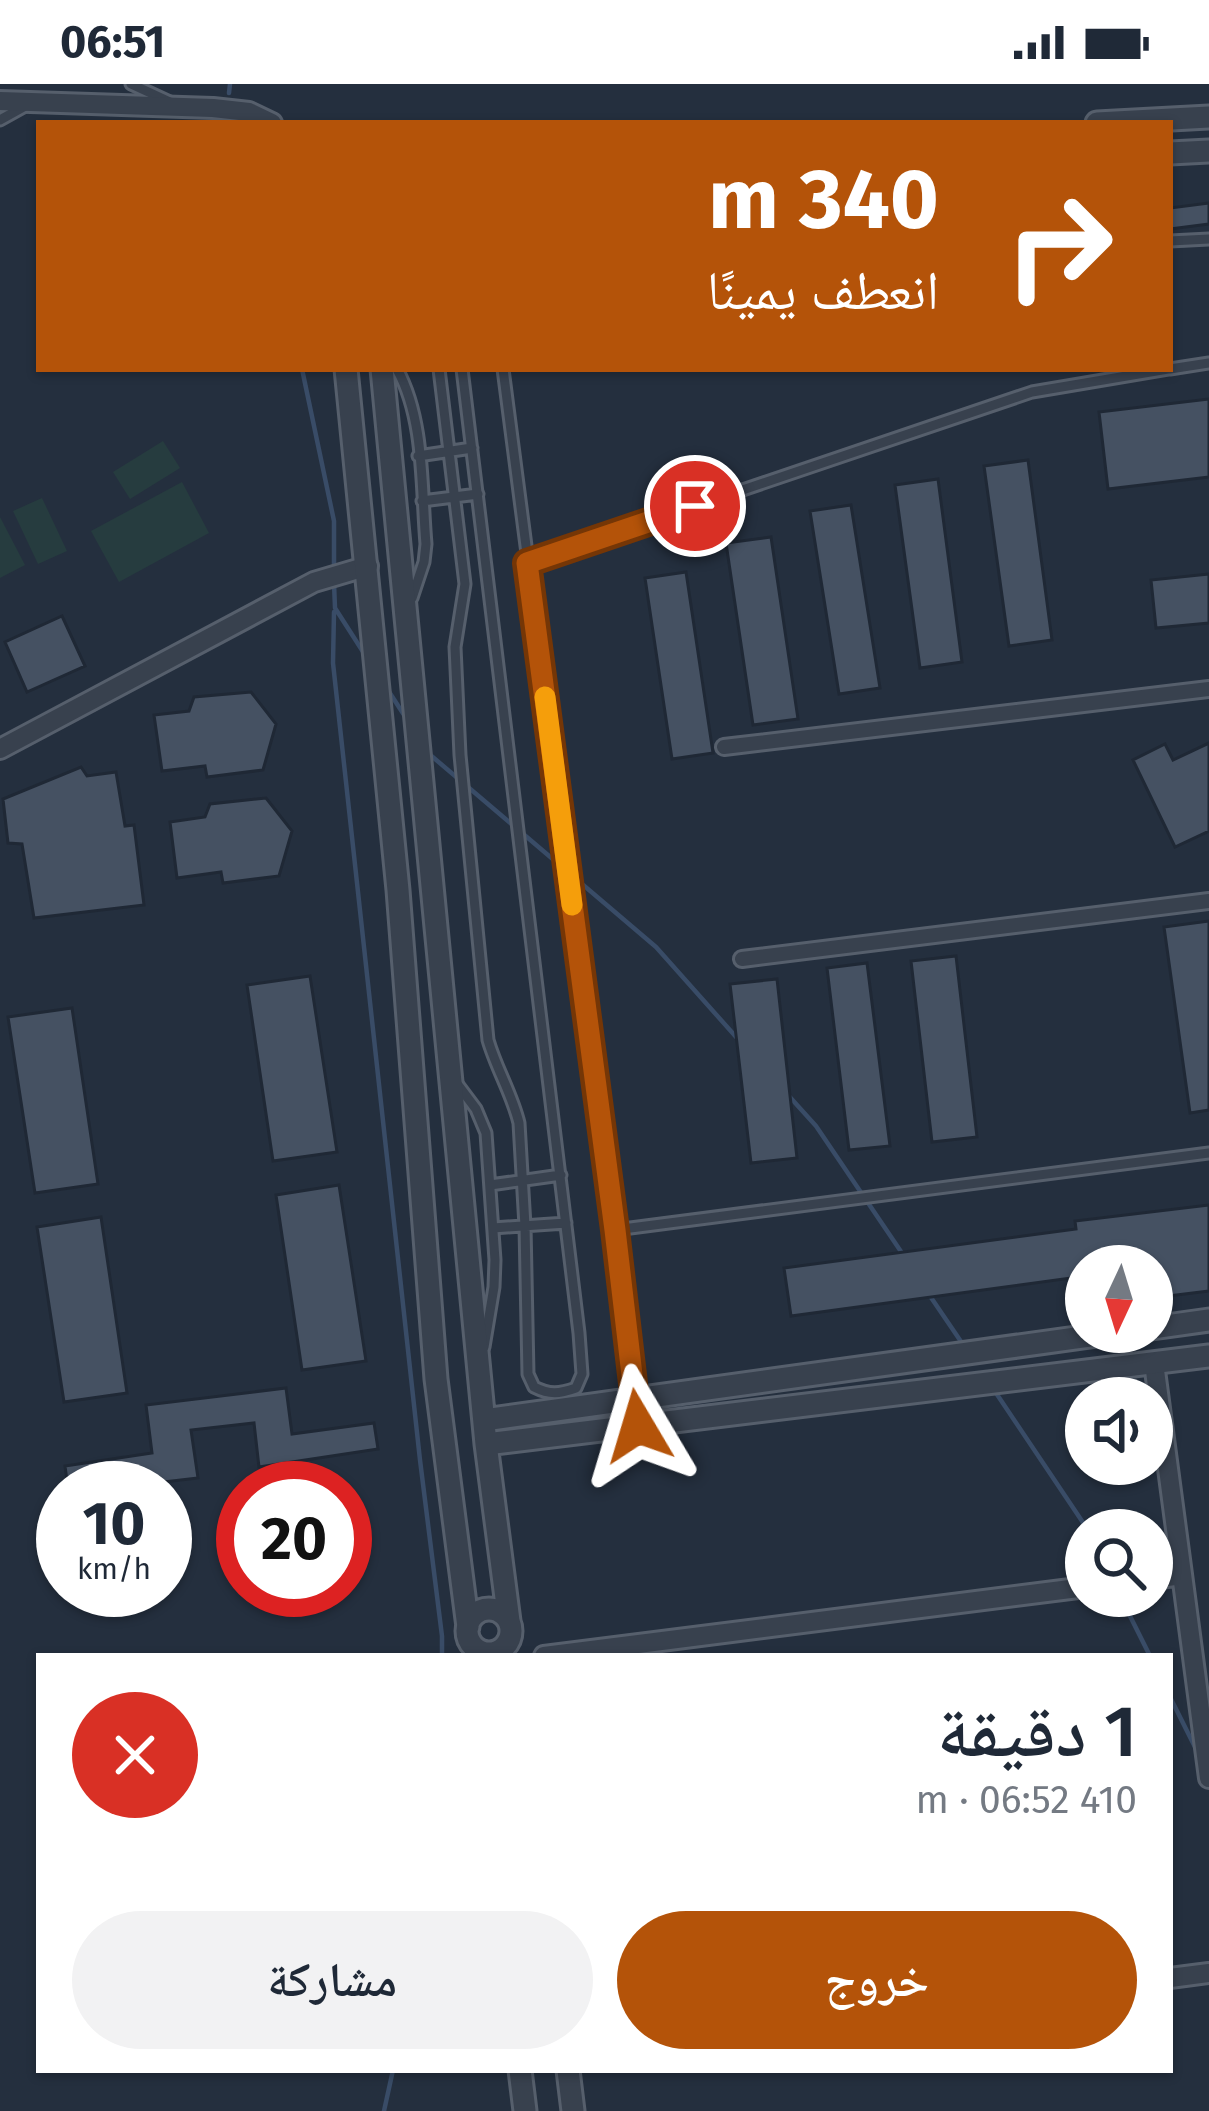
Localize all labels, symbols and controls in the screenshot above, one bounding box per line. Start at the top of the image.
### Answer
text: 06:51 [60,15,165,69]
text: 340 m [708,149,939,250]
icon: right [981,168,1137,324]
text: انعطف يمينًا [707,259,939,323]
pin [644,455,746,557]
icon: arrive [662,473,728,539]
north arrow [1065,1245,1173,1353]
map controls [1065,1245,1173,1617]
position arrow [575,1363,701,1489]
button: sound [1065,1377,1173,1485]
speed limit sign: 20 [216,1461,372,1617]
text: 10 [83,1488,145,1560]
button: search [1065,1509,1173,1617]
text: km/h [77,1551,151,1587]
text: 1 دقيقة [937,1689,1137,1775]
button: close [72,1692,198,1818]
text: 410 m · 06:52 [916,1777,1137,1823]
button: مشاركة [72,1911,593,2049]
button: خروج [617,1911,1137,2049]

